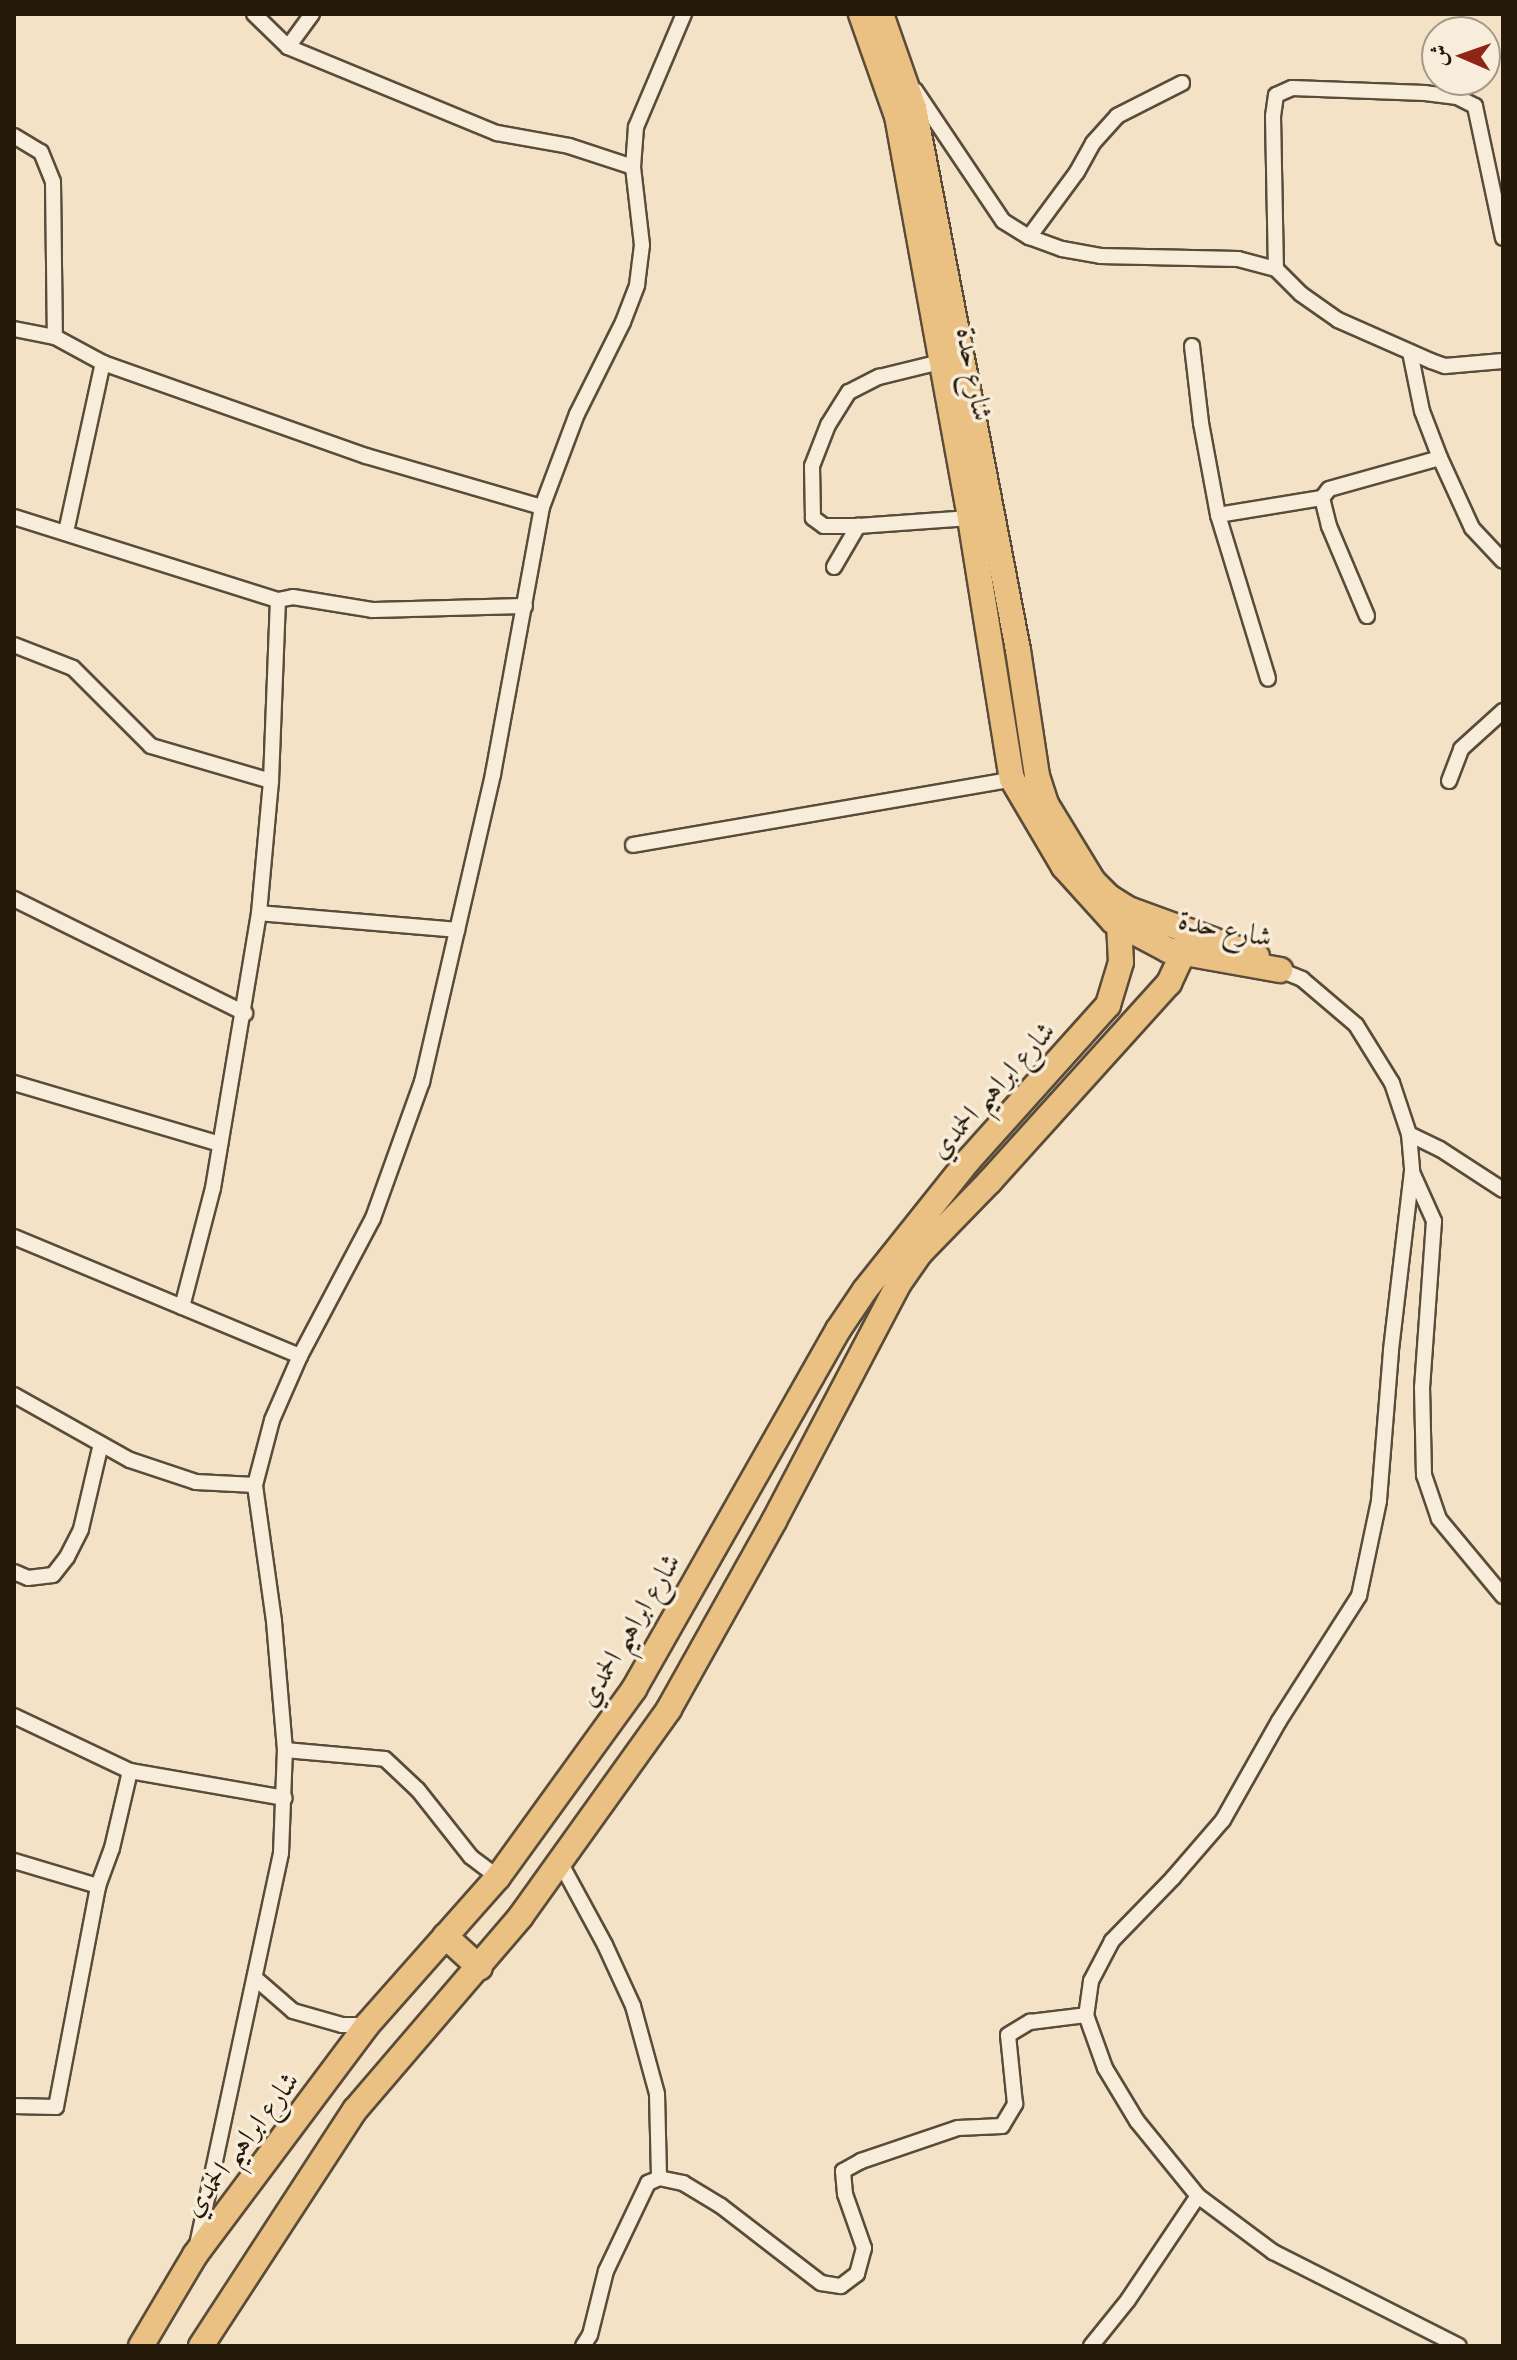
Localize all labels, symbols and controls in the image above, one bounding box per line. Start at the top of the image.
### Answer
north arrow [1421,16,1501,96]
text: ش [1424,44,1454,67]
street label: شارع حدة [948,324,1000,424]
street label: شارع حدة [1175,903,1275,955]
street label: شارع ابراهيم الحمدي [922,1015,1062,1165]
street label: شارع ابراهيم الحمدي [570,1548,688,1712]
street label: شارع ابراهيم الحمدي [176,2065,306,2223]

